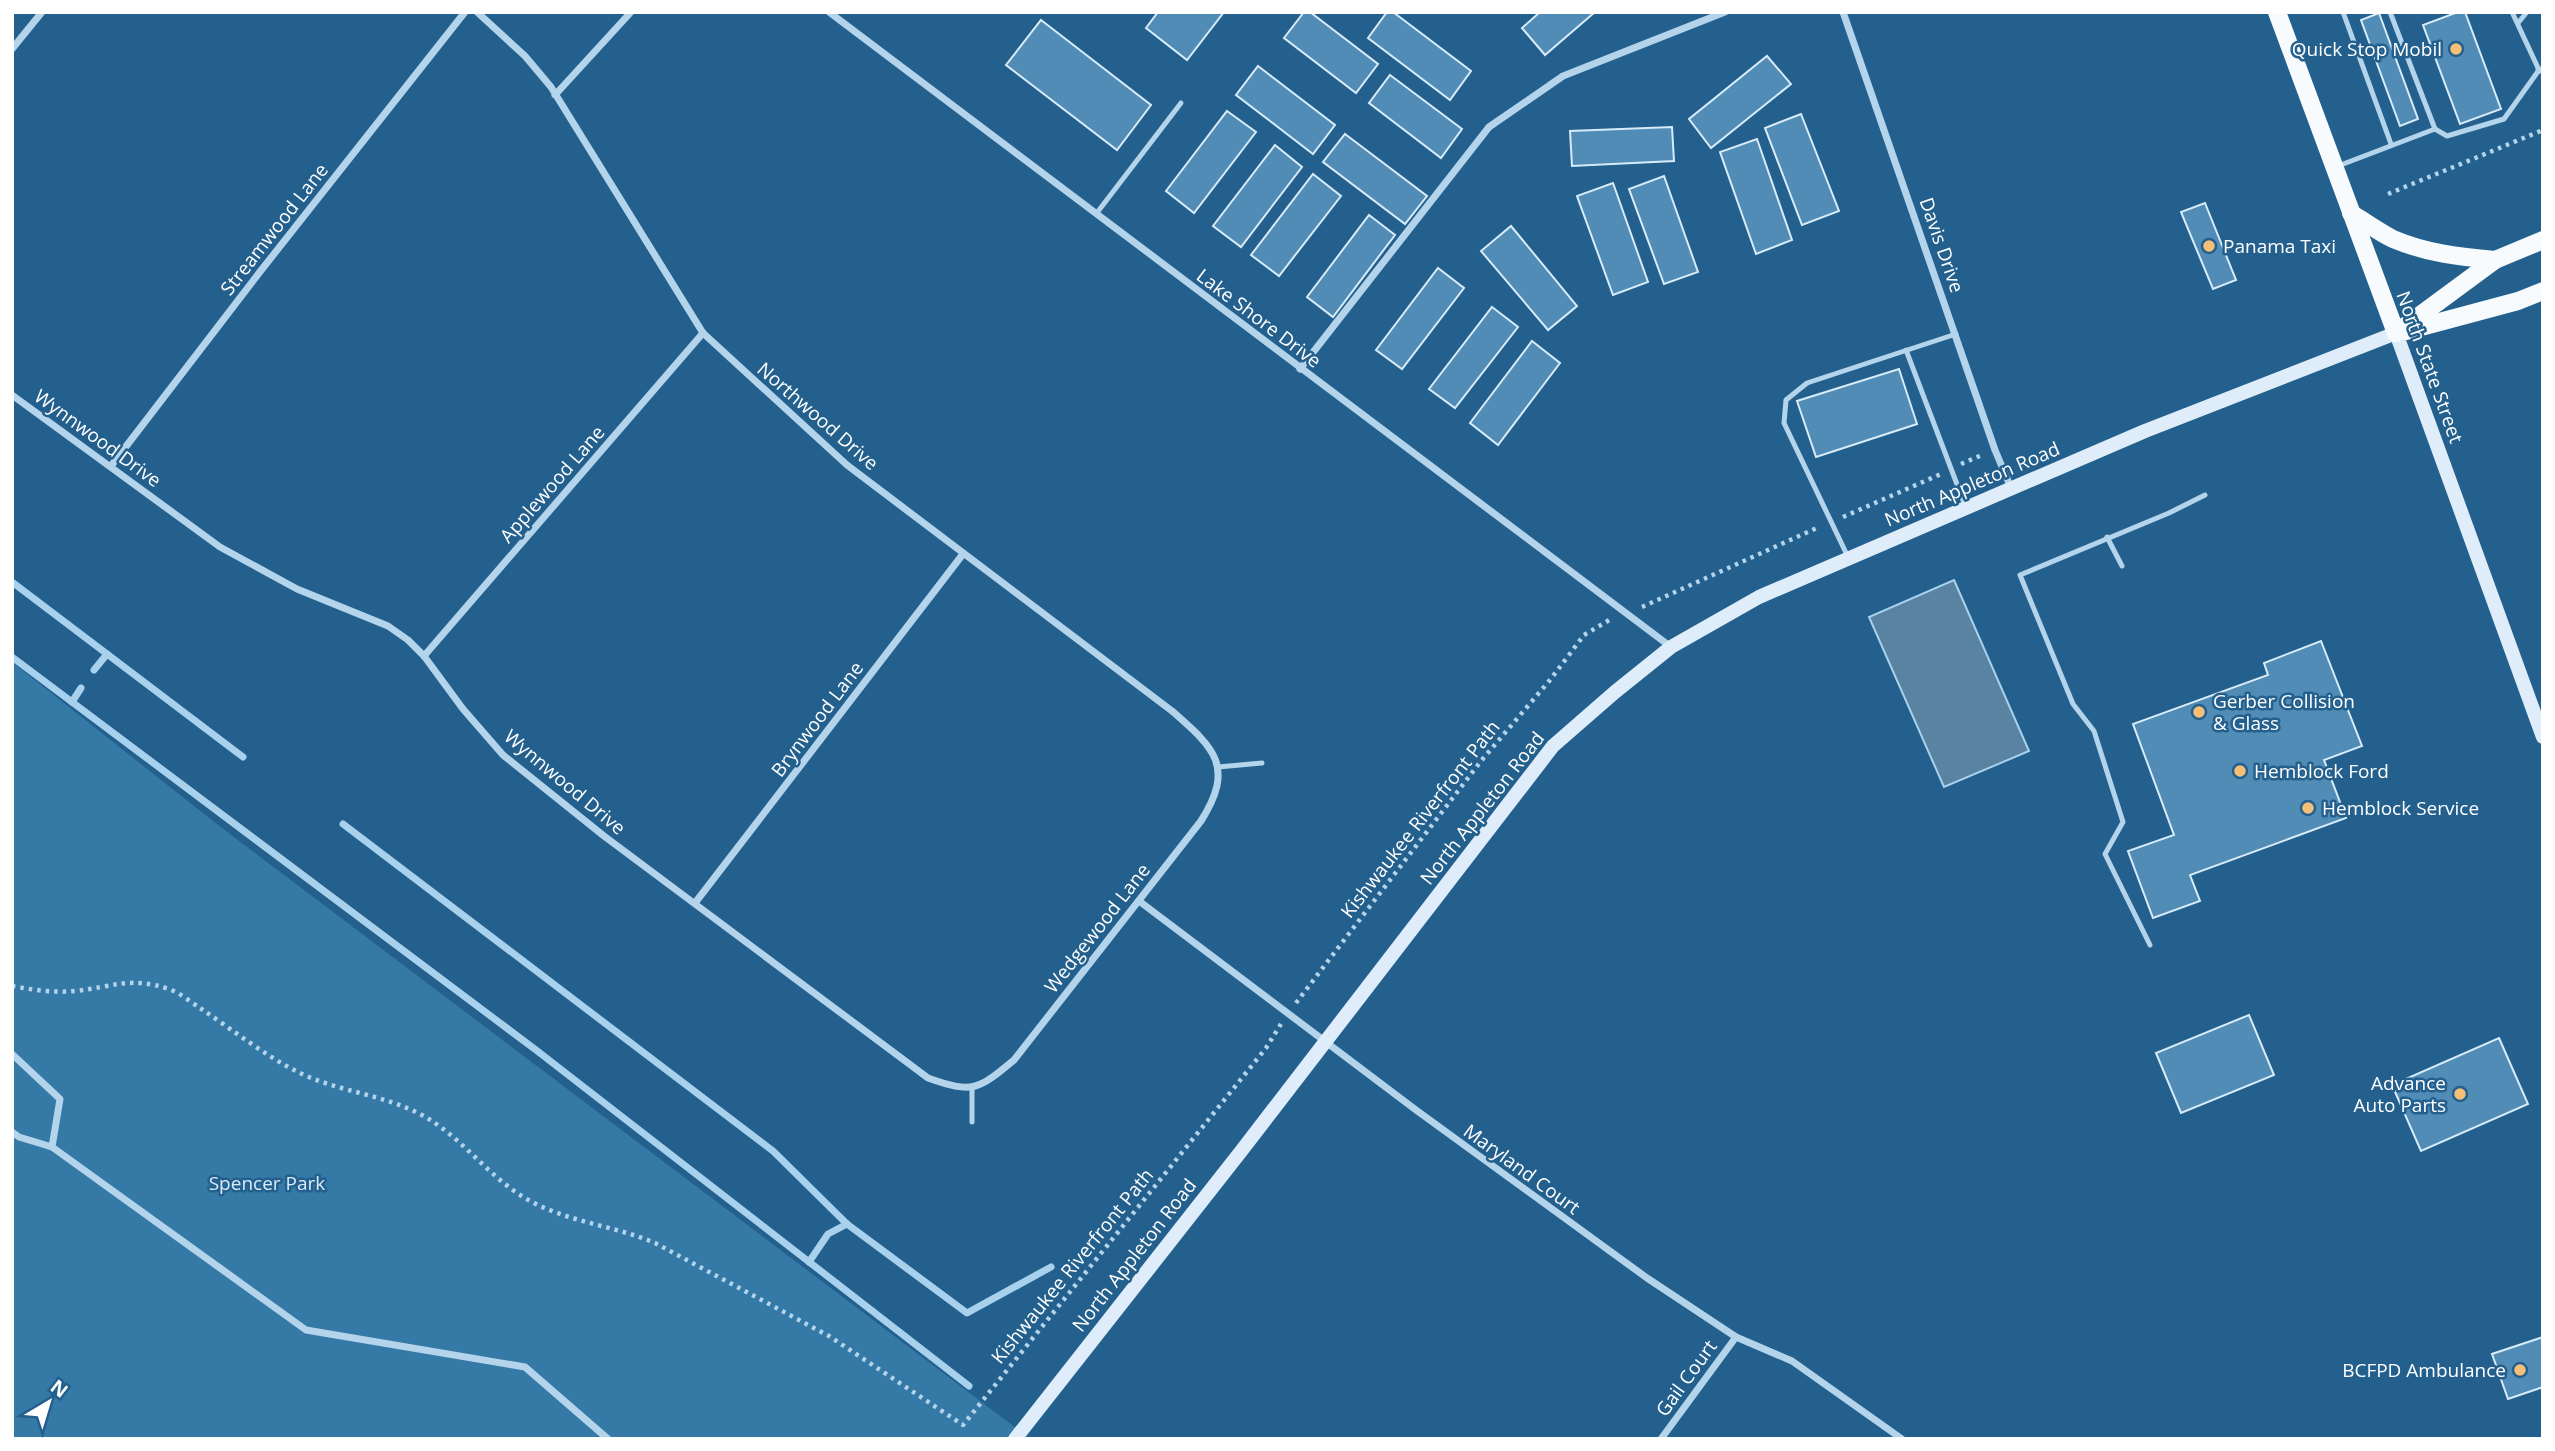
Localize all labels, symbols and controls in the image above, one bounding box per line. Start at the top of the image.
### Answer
place label: Quick Stop Mobil [2292,36,2442,62]
marker: Quick Stop Mobil [2448,41,2464,57]
street label: Streamwood Lane [214,158,334,300]
street label: Davis Drive [1914,194,1970,296]
place label: Panama Taxi [2223,233,2336,259]
marker: Panama Taxi [2201,238,2217,254]
street label: Lake Shore Drive [1191,263,1327,373]
street label: North State Street [2390,287,2470,447]
street label: Northwood Drive [752,356,884,476]
street label: Wynnwood Drive [29,383,167,493]
street label: Applewood Lane [494,420,610,548]
street label: North Appleton Road [1881,435,2063,533]
street label: Brynwood Lane [765,656,869,782]
place label: Gerber Collision & Glass [2213,688,2355,736]
marker: Gerber Collision & Glass [2191,704,2207,720]
street label: Kishwaukee Riverfront Path [1335,715,1505,923]
street label: Wynnwood Drive [499,724,631,840]
street label: North Appleton Road [1414,726,1550,890]
place label: Hemblock Ford [2254,758,2389,784]
marker: Hemblock Ford [2232,763,2248,779]
place label: Hemblock Service [2322,795,2479,821]
marker: Hemblock Service [2300,800,2316,816]
street label: Wedgewood Lane [1038,858,1156,998]
place label: Advance Auto Parts [2354,1070,2446,1118]
marker: Advance Auto Parts [2452,1086,2468,1102]
street label: Maryland Court [1458,1118,1586,1220]
street label: Kishwaukee Riverfront Path [985,1163,1159,1369]
park label: Spencer Park [209,1170,325,1196]
street label: North Appleton Road [1066,1173,1202,1337]
street label: Gail Court [1649,1334,1723,1421]
place label: BCFPD Ambulance [2342,1357,2506,1383]
marker: BCFPD Ambulance [2512,1362,2528,1378]
north arrow [14,1367,84,1437]
text: N [45,1374,74,1404]

